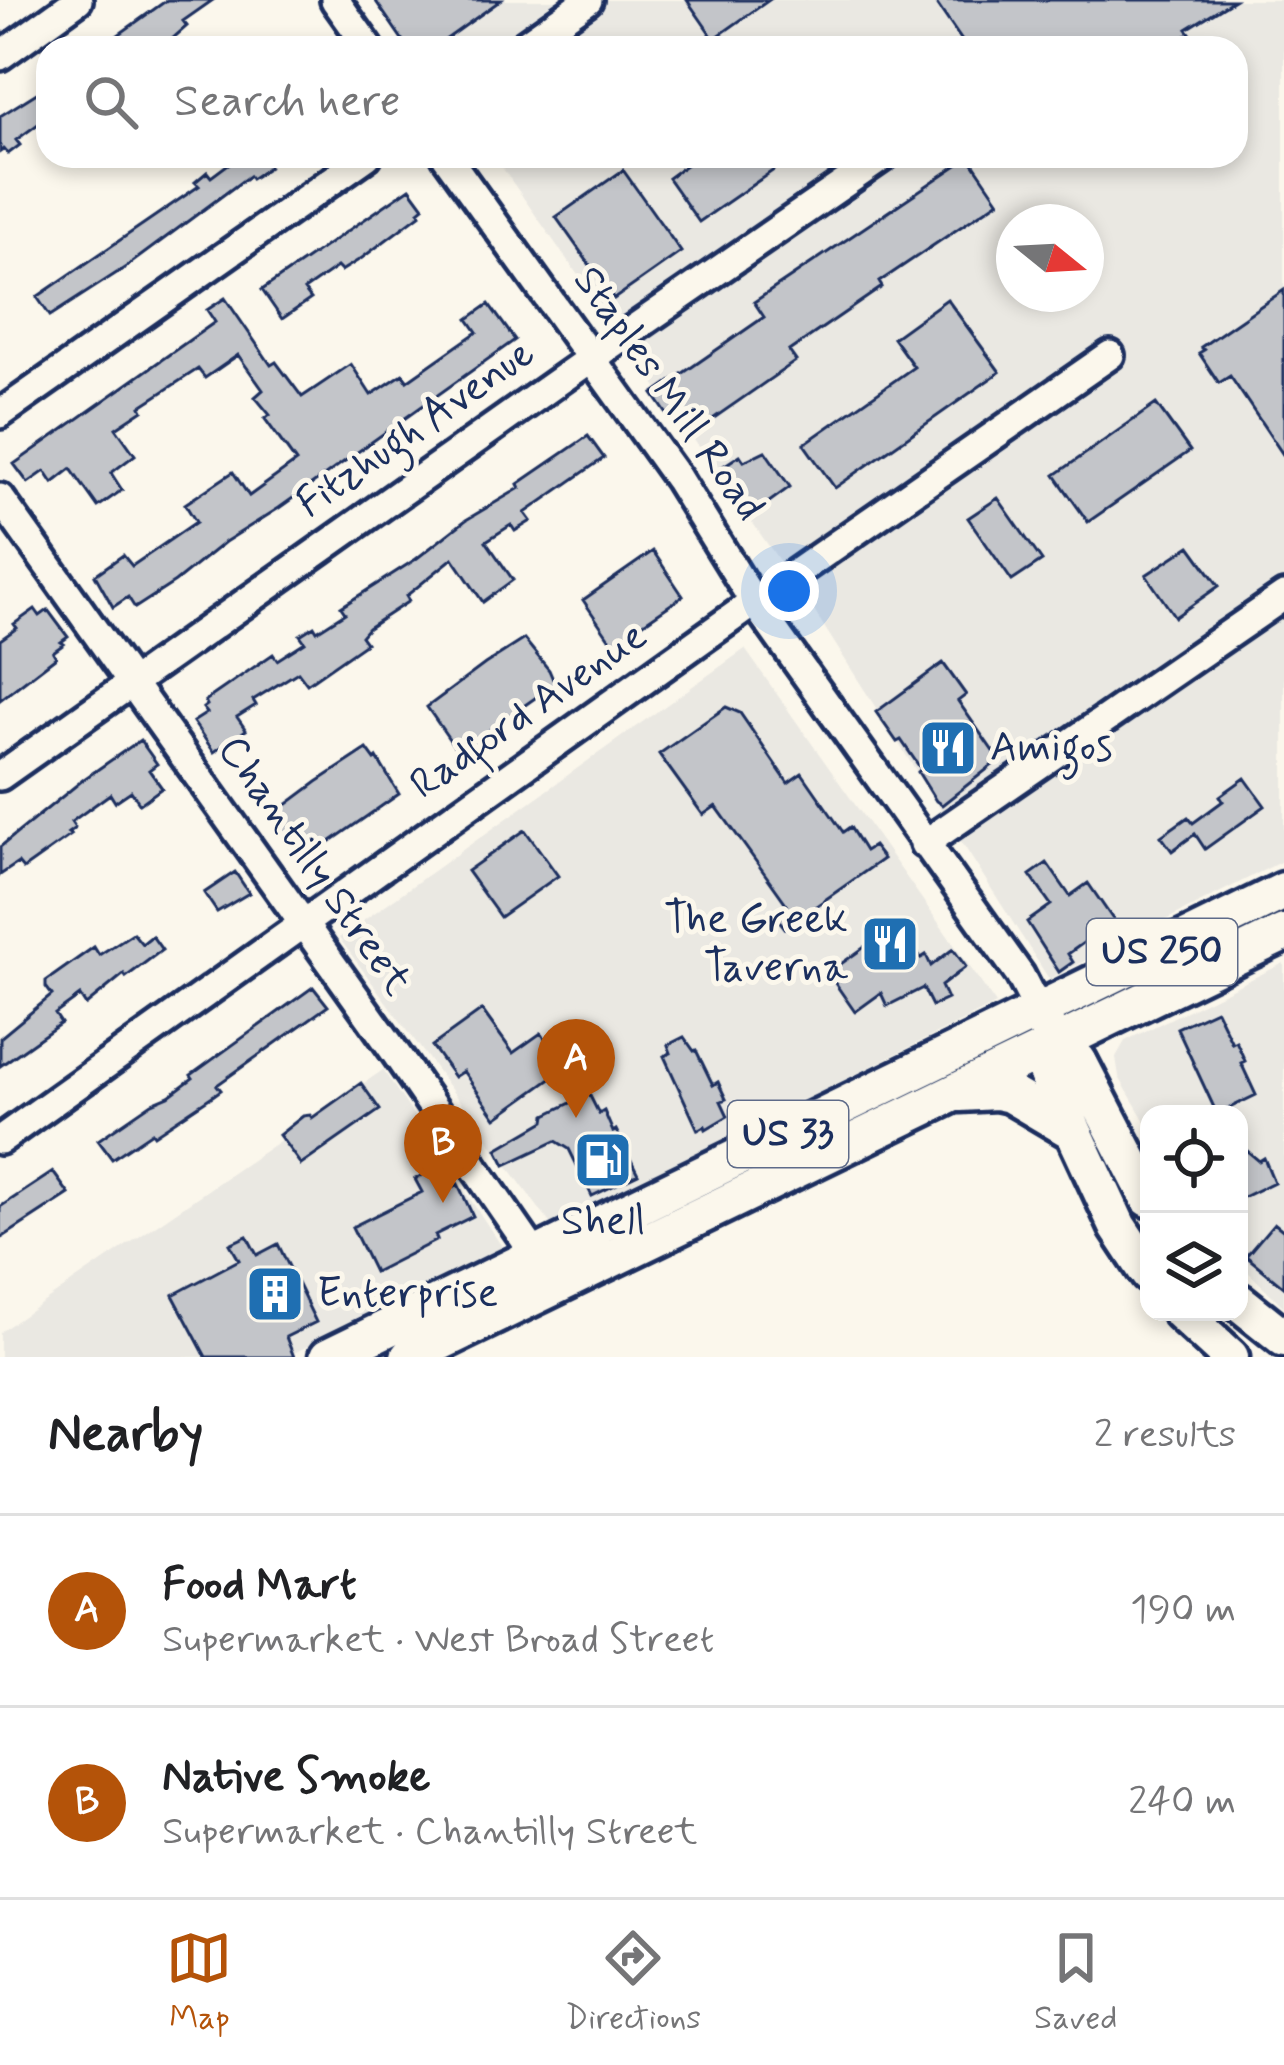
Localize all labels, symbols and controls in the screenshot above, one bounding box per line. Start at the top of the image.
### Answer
search box [36,36,1248,168]
icon: search [78,69,144,135]
text: Search here [174,73,401,132]
north arrow [996,204,1104,312]
street label: Staples Mill Road [560,256,776,532]
street label: Fitzhugh Avenue [286,327,548,535]
your location [759,561,819,621]
street label: Radford Avenue [400,609,660,815]
restaurant icon: Amigos [917,717,979,779]
place label: Amigos [990,721,1113,780]
street label: Chantilly Street [204,725,424,1007]
place label: The Greek Taverna [664,893,849,996]
restaurant icon: The Greek Taverna [859,913,921,975]
road number: US 250 [1087,919,1237,985]
pin: A [537,1019,615,1118]
road number: US 33 [728,1101,848,1167]
pin: B [404,1104,482,1203]
map controls [1140,1105,1248,1321]
button: locate [1140,1105,1248,1213]
fuel station icon: Shell [572,1129,634,1191]
place label: Shell [561,1195,645,1250]
button: layers [1140,1213,1248,1321]
building icon: Enterprise [244,1263,306,1325]
place label: Enterprise [317,1267,498,1322]
text: Nearby [48,1402,203,1468]
text: 2 results [1094,1410,1236,1461]
text: Food Mart [162,1556,357,1615]
text: A [74,1585,100,1636]
text: 190 m [1130,1585,1236,1636]
text: Supermarket · West Broad Street [162,1615,714,1666]
text: Native Smoke [162,1748,431,1807]
text: B [75,1777,99,1828]
text: 240 m [1128,1777,1236,1828]
text: Supermarket · Chantilly Street [162,1807,697,1858]
tab: Map [166,1925,232,2041]
tab: Directions [565,1925,701,2041]
tab: Saved [1034,1925,1118,2041]

